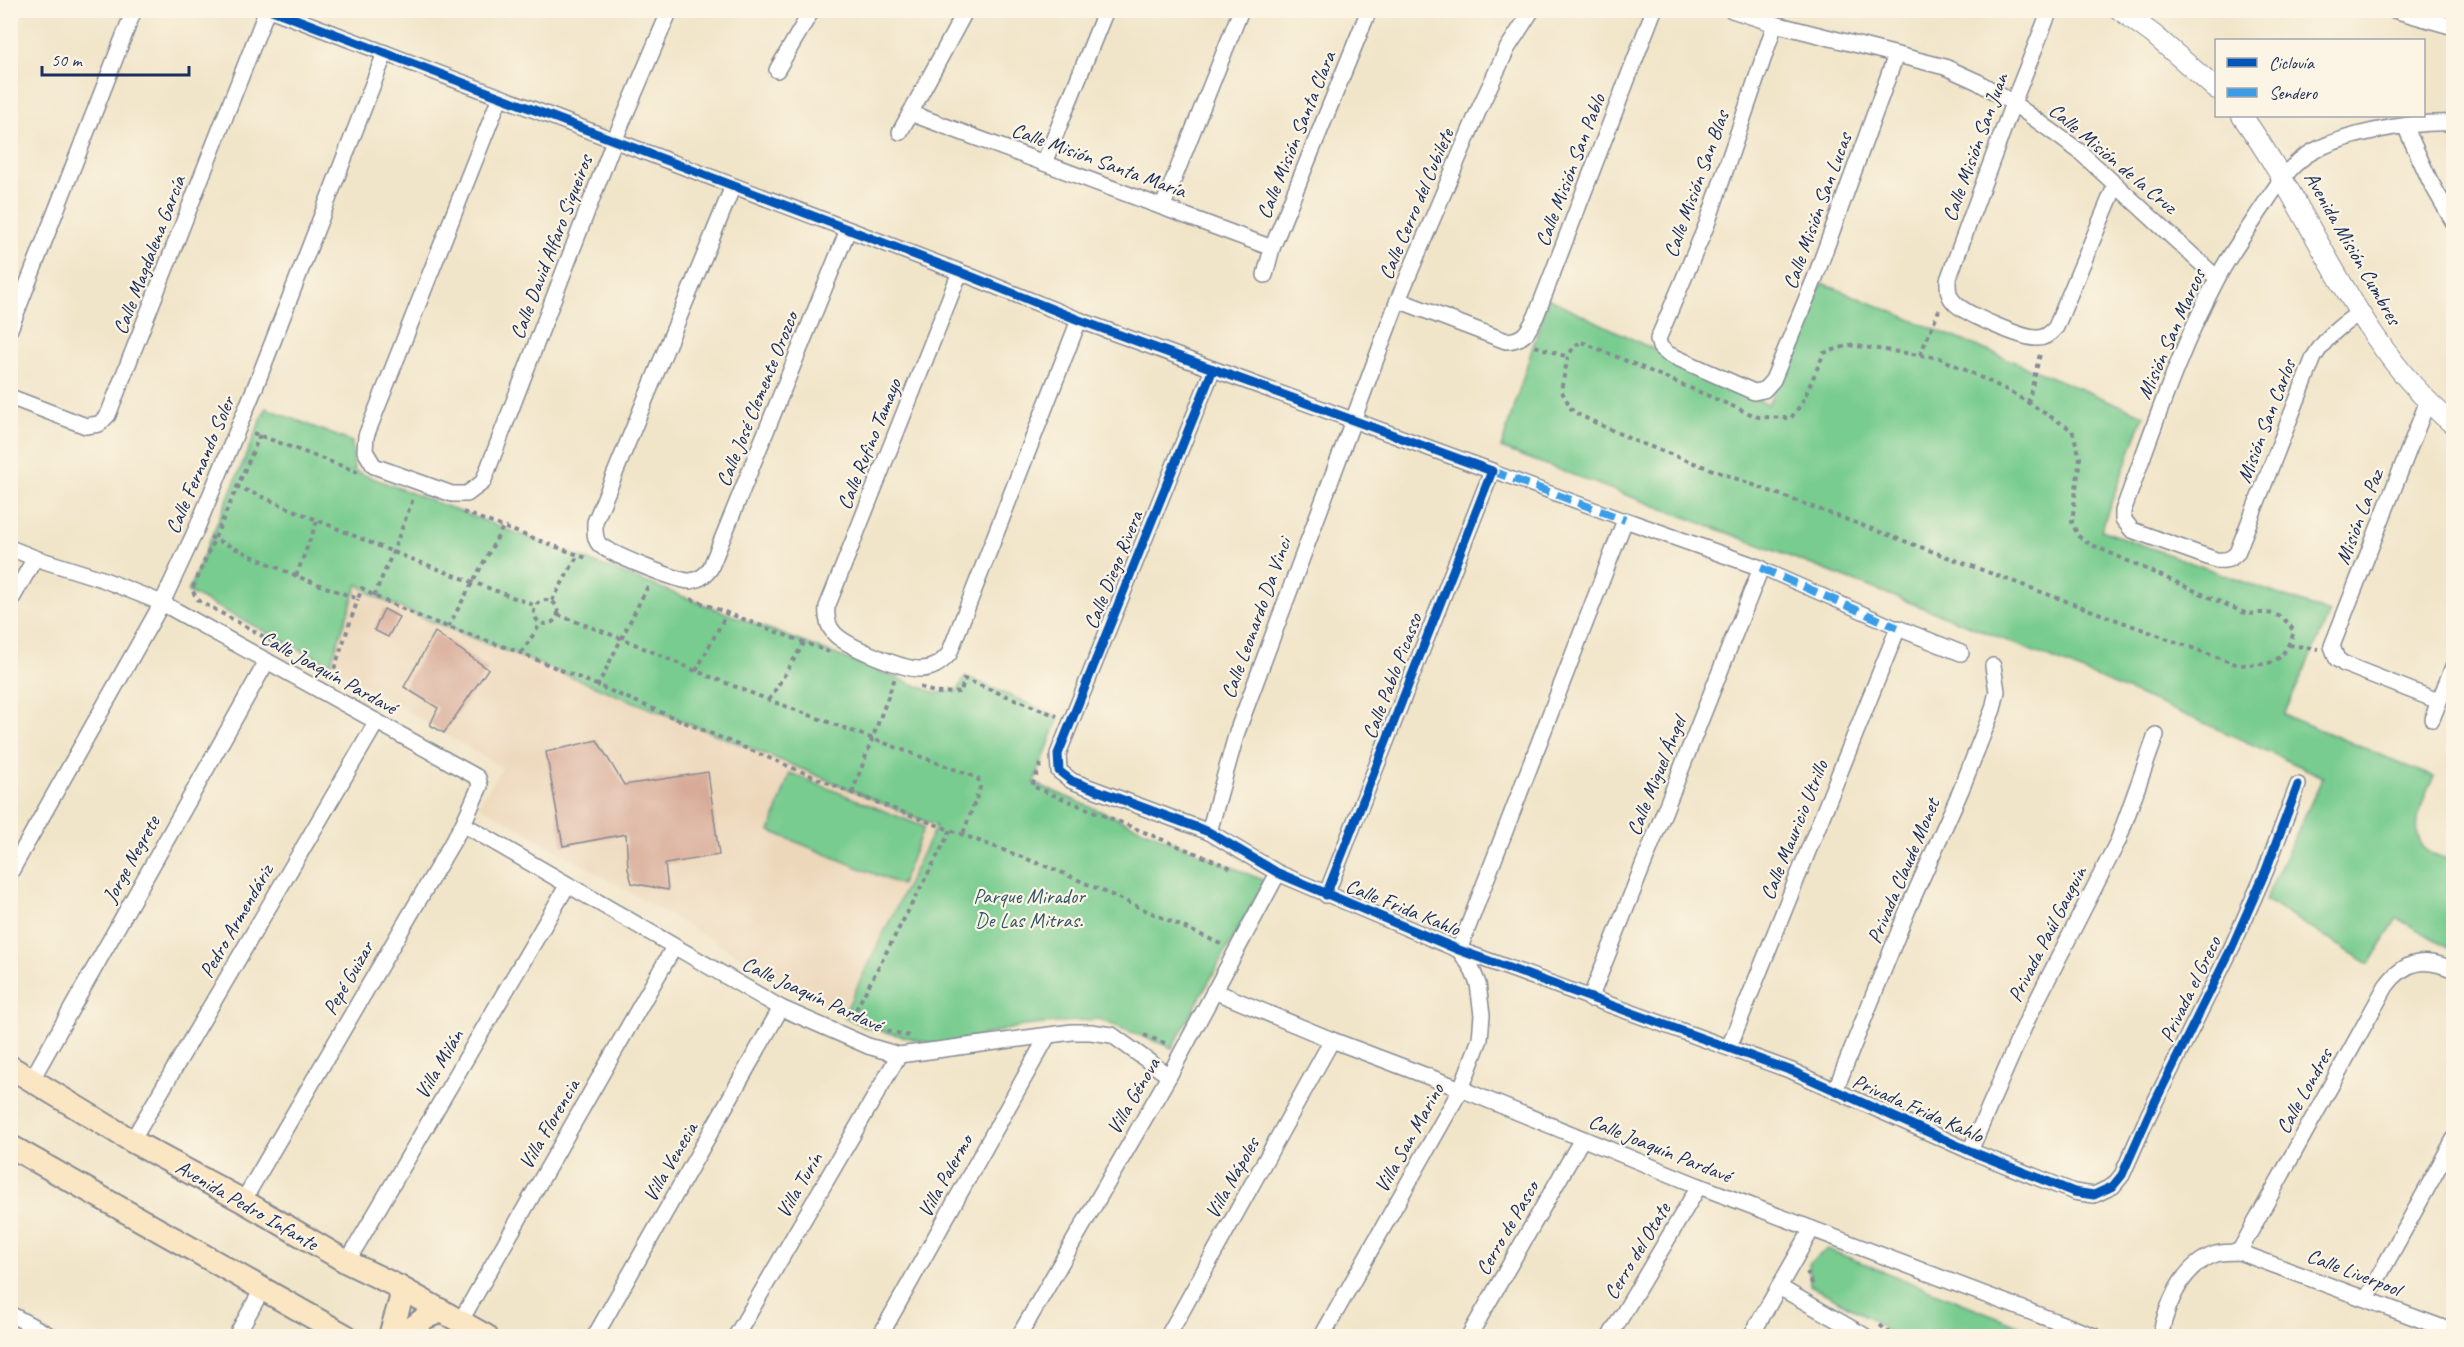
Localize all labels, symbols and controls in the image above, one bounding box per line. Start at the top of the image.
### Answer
scale bar [42,39,189,77]
legend [2215,39,2425,117]
street label: Calle Misión Santa Clara [1251,46,1342,223]
text: 50 m [51,49,84,71]
text: Ciclovía [2269,52,2315,74]
street label: Calle Misión San Juan [1936,68,2014,225]
text: Sendero [2269,82,2319,104]
street label: Calle Misión San Pablo [1529,89,1612,250]
street label: Calle Misión de la Cruz [2044,97,2184,221]
street label: Calle Misión San Blas [1657,106,1735,261]
street label: Calle Misión Santa María [1008,116,1191,204]
street label: Calle Cerro del Cubilete [1373,124,1460,283]
street label: Calle Misión San Lucas [1777,128,1858,293]
street label: Calle David Alfaro Siqueiros [504,150,599,343]
street label: Avenida Misión Cumbres [2299,167,2408,331]
street label: Calle Magdalena García [107,170,192,338]
street label: Misión San Marcos [2131,263,2212,403]
street label: Calle José Clemente Orozco [710,305,805,490]
street label: Misión San Carlos [2231,354,2302,486]
street label: Calle Rufino Tamayo [831,373,908,513]
street label: Calle Fernando Soler [159,391,241,538]
street label: Misión La Paz [2329,464,2390,568]
street label: Calle Diego Rivera [1078,506,1149,633]
street label: Calle Leonardo Da Vinci [1215,531,1298,702]
street label: Calle Pablo Picasso [1356,608,1428,742]
street label: Calle Joaquín Pardavé [257,624,404,722]
street label: Calle Miguel Ángel [1620,710,1693,839]
street label: Calle Mauricio Utrillo [1754,755,1834,903]
street label: Privada Claude Monet [1861,793,1946,947]
street label: Jorge Negrete [96,810,166,908]
street label: Pedro Armendáriz [193,858,280,982]
street label: Privada Paúl Gauguin [2002,860,2093,1006]
street label: Calle Frida Kahlo [1342,872,1465,942]
park label: Parque Mirador De Las Mitras. [973,883,1086,933]
street label: Privada el Greco [2153,931,2227,1046]
street label: Pepé Guizar [317,935,380,1019]
street label: Calle Joaquín Pardavé [738,950,889,1039]
street label: Villa Milán [409,1024,470,1103]
street label: Calle Londres [2270,1042,2339,1138]
street label: Villa Génova [1101,1052,1166,1139]
street label: Privada Frida Kahlo [1849,1068,1989,1149]
street label: Villa Florencia [513,1072,586,1174]
street label: Villa San Marino [1368,1077,1450,1197]
street label: Calle Joaquín Pardavé [1585,1108,1738,1190]
street label: Villa Venecia [637,1116,704,1206]
street label: Villa Palermo [912,1128,980,1222]
street label: Villa Nápoles [1199,1131,1266,1223]
street label: Villa Turín [770,1147,828,1222]
street label: Avenida Pedro Infante [171,1154,325,1257]
street label: Cerro de Pasco [1470,1174,1546,1280]
street label: Cerro del Otate [1598,1197,1677,1304]
street label: Calle Liverpool [2303,1242,2408,1303]

